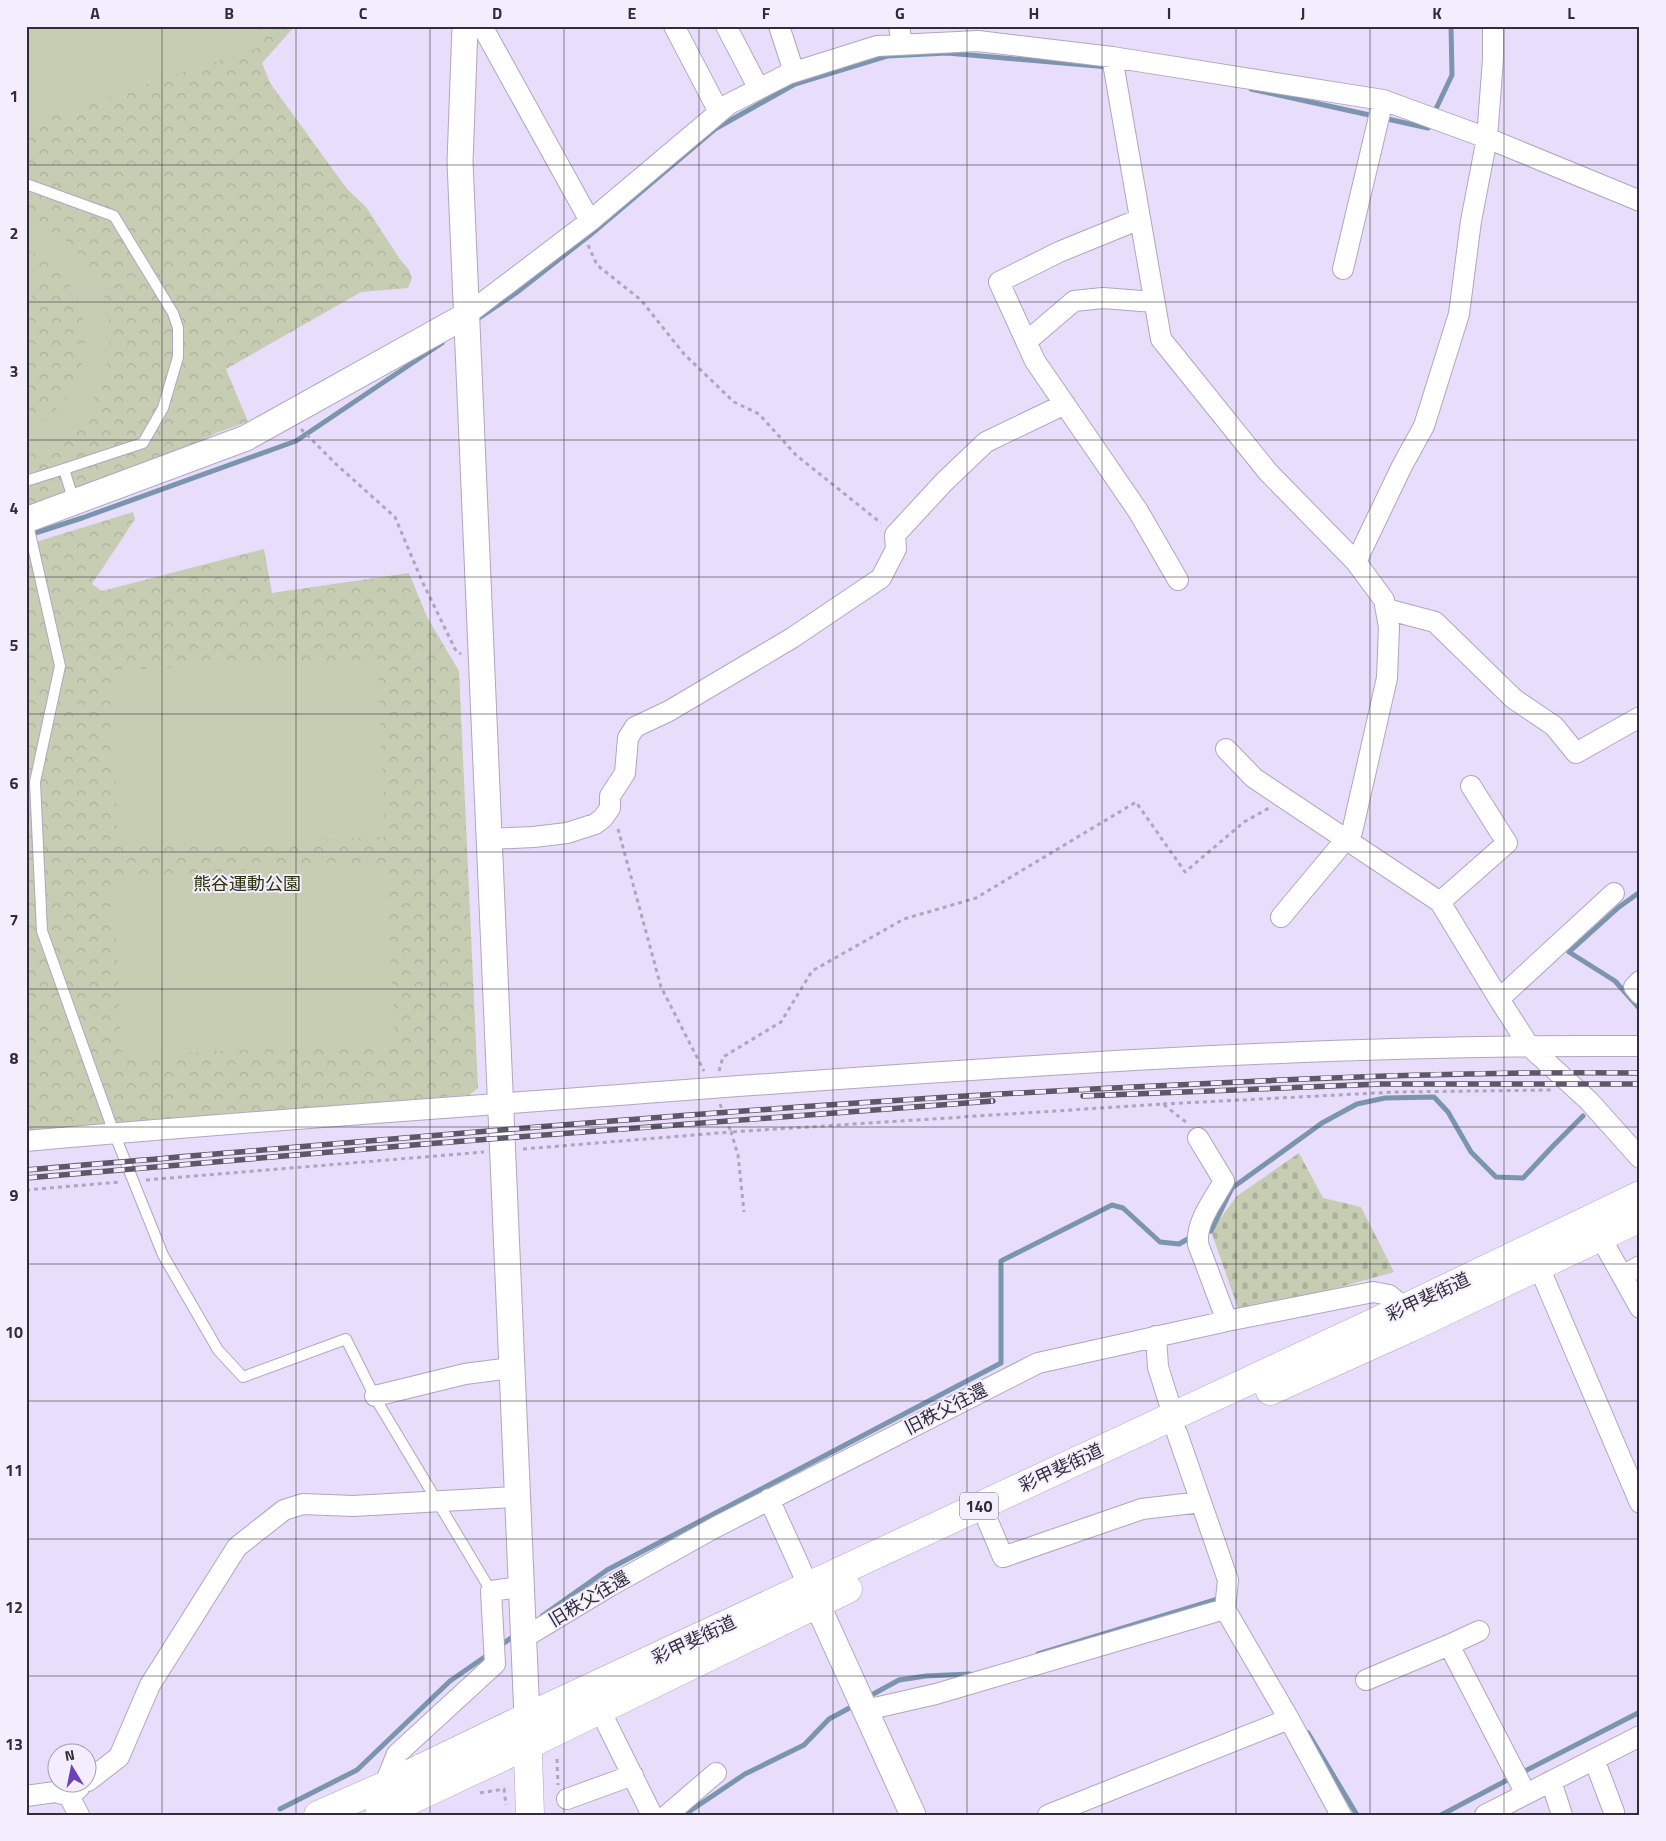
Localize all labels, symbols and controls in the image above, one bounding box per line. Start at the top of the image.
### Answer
text: A [90,1,100,25]
text: B [224,1,234,25]
text: C [359,1,368,25]
text: D [492,1,502,25]
text: E [628,1,637,25]
text: F [762,1,771,25]
text: G [895,1,905,25]
text: H [1029,1,1039,25]
text: I [1167,1,1171,25]
text: J [1301,1,1305,25]
text: K [1432,1,1442,25]
text: L [1567,1,1575,25]
text: 1 [10,84,18,108]
text: 2 [10,221,18,245]
text: 3 [10,359,18,383]
text: 4 [10,496,19,520]
text: 5 [10,633,19,657]
text: 6 [10,771,19,795]
park label: 熊谷運動公園 [193,870,301,897]
text: 7 [10,908,18,932]
text: 8 [10,1046,19,1070]
text: 9 [10,1183,19,1207]
street label: 彩甲斐街道 [1381,1265,1474,1328]
text: 10 [5,1320,23,1344]
street label: 旧秩父往還 [900,1376,992,1441]
street label: 彩甲斐街道 [1014,1436,1107,1499]
text: 11 [5,1458,23,1482]
road number: 140 [960,1492,998,1520]
street label: 旧秩父往還 [543,1564,634,1633]
text: 12 [5,1595,23,1619]
street label: 彩甲斐街道 [647,1608,740,1671]
text: 13 [5,1732,23,1756]
north arrow [48,1744,98,1794]
text: N [63,1744,76,1766]

